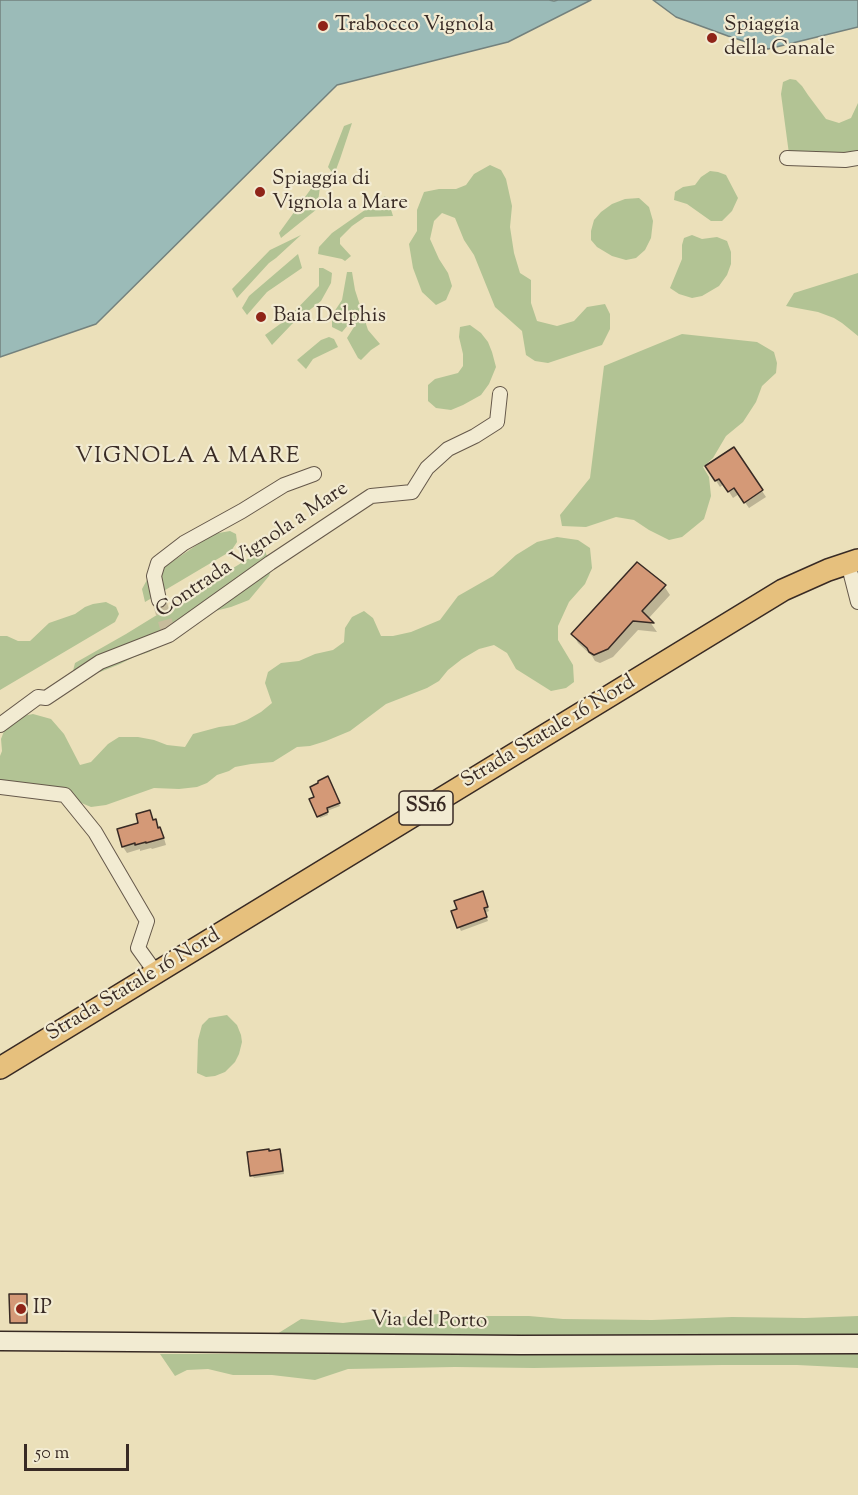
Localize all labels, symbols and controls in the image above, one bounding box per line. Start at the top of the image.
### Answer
place label: Trabocco Vignola [335,13,494,39]
place label: Spiaggia della Canale [724,13,835,63]
marker: Trabocco Vignola [316,19,330,33]
marker: Spiaggia della Canale [705,31,719,45]
place label: Spiaggia di Vignola a Mare [272,167,408,217]
marker: Spiaggia di Vignola a Mare [253,185,267,199]
place label: Baia Delphis [273,304,386,330]
marker: Baia Delphis [254,310,268,324]
district label: VIGNOLA A MARE [75,445,301,471]
street label: Contrada Vignola a Mare [152,477,354,625]
street label: Strada Statale 16 Nord [457,671,641,795]
road number: SS16 [399,791,453,825]
street label: Strada Statale 16 Nord [42,924,226,1048]
place label: IP [33,1296,52,1322]
marker: IP [14,1302,28,1316]
street label: Via del Porto [371,1308,487,1336]
scale bar [27,1432,132,1470]
text: 50 m [35,1441,69,1467]

